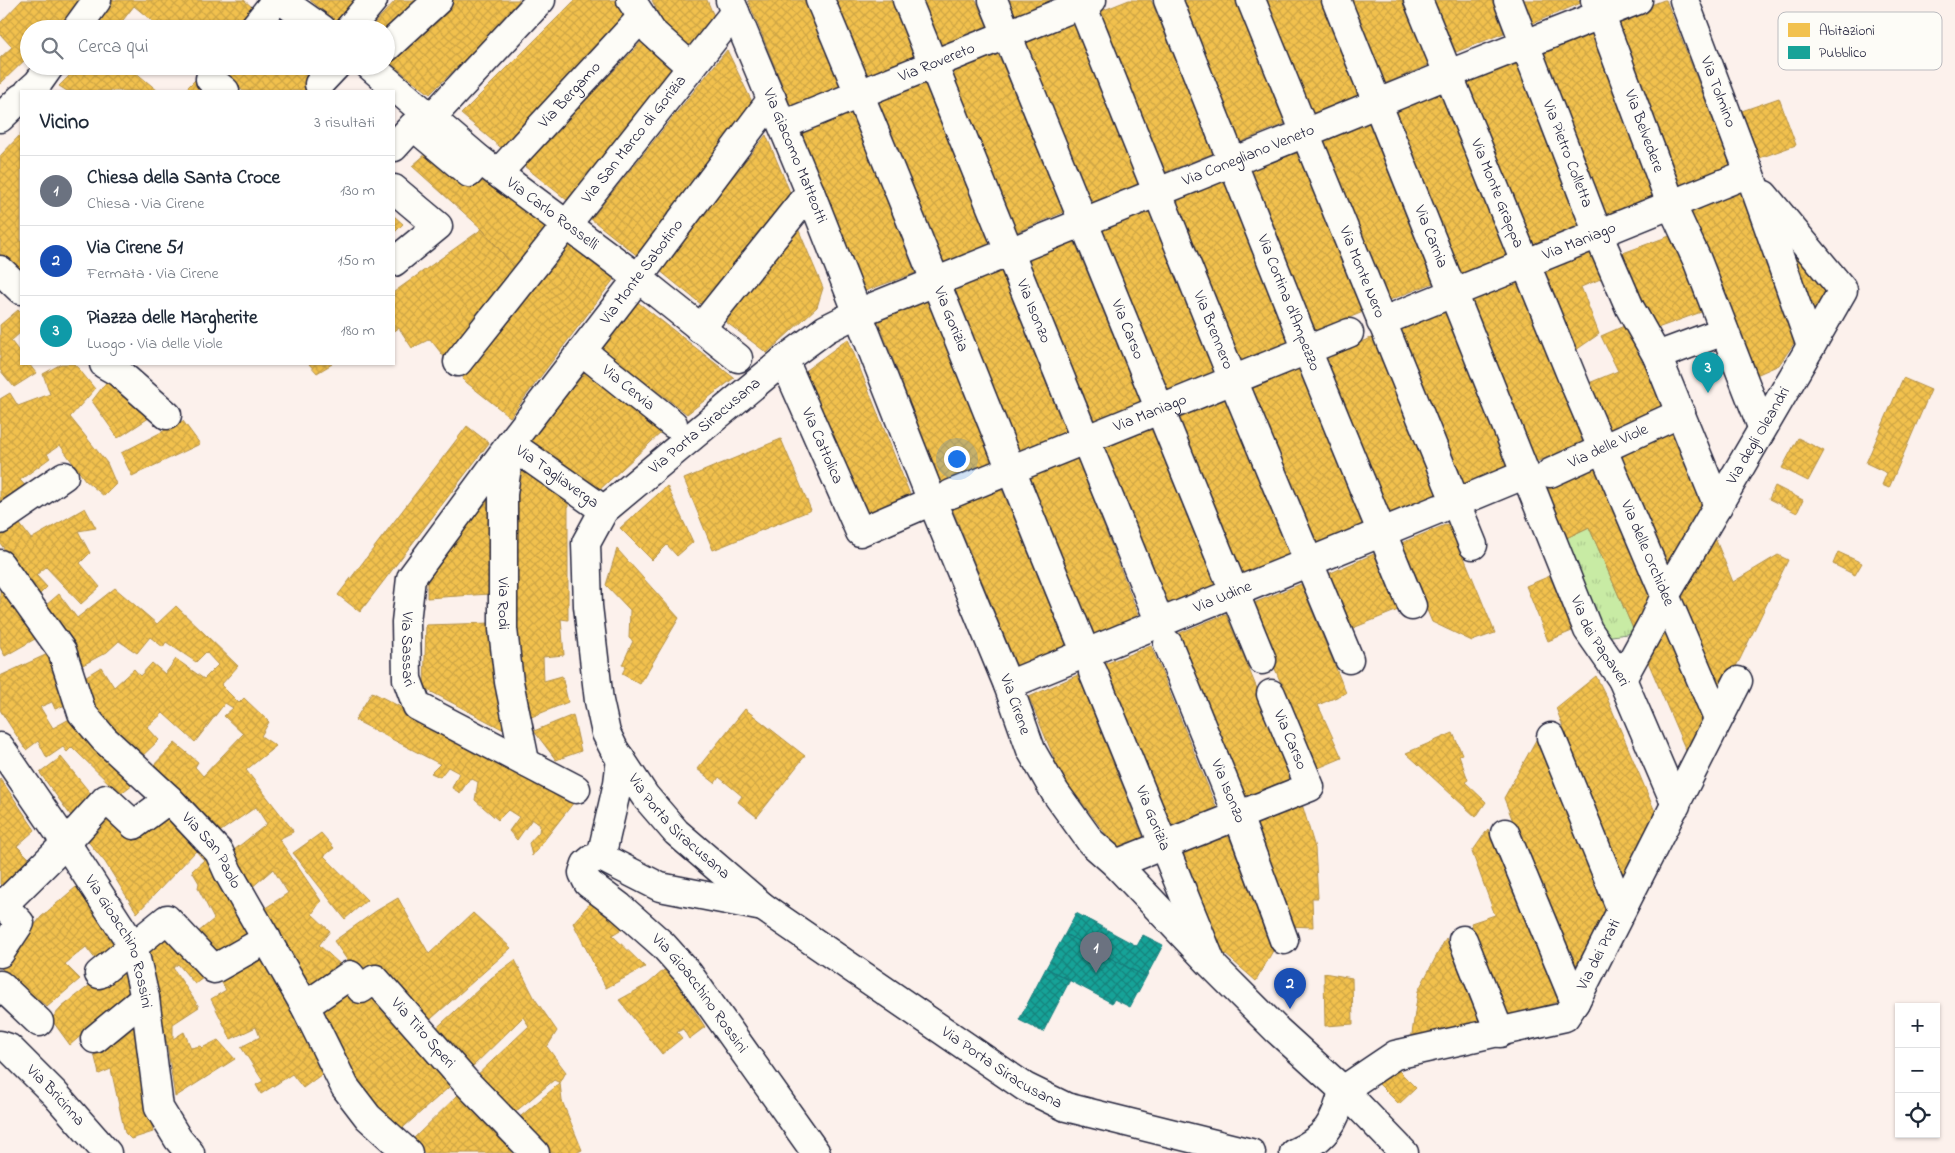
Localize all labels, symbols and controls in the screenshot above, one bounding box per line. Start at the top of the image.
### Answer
legend [1778,12,1942,70]
search box [20,20,395,75]
text: Abitazioni [1819,21,1875,42]
icon: search [38,34,66,62]
text: Cerca qui [78,34,148,61]
street label: Via Rovereto [894,36,979,89]
text: Pubblico [1819,43,1867,64]
street label: Via Tolmino [1693,52,1743,131]
street label: Via Bergamo [532,56,607,135]
street label: Via San Marco di Gorizia [575,70,693,209]
street label: Via Giacomo Matteotti [756,84,833,227]
street label: Via Belvedere [1617,85,1671,177]
street label: Via Pietro Colletta [1535,96,1599,211]
text: Vicino [40,108,89,138]
text: 3 risultati [314,111,375,135]
street label: Via Conegliano Veneto [1178,118,1318,194]
street label: Via Monte Grappa [1464,134,1530,252]
text: Chiesa della Santa Croce [87,165,280,192]
street label: Via Carlo Rosselli [500,171,604,257]
text: 1 [53,179,59,203]
text: 130 m [340,179,375,203]
text: Chiesa · Via Cirene [87,192,204,216]
street label: Via Carnia [1407,201,1454,272]
street label: Via Monte Sabotino [594,214,690,331]
street label: Via Maniago [1538,216,1620,268]
street label: Via Monte Nero [1332,222,1391,322]
street label: Via Cortina d'Ampezzo [1250,230,1326,375]
text: Via Cirene 51 [87,235,183,262]
text: 2 [52,249,60,273]
text: 150 m [337,249,375,273]
text: Fermata · Via Cirene [87,262,219,286]
street label: Via Isonzo [1009,275,1057,347]
street label: Via Gorizia [926,282,975,355]
street label: Via Brennero [1186,286,1240,373]
street label: Via Carso [1104,295,1150,363]
text: Piazza delle Margherite [87,305,258,332]
text: 3 [53,319,59,343]
text: 180 m [341,319,375,343]
text: Luogo · Via delle Viole [87,332,223,356]
pin: 3 [1692,352,1724,393]
street label: Via Cervia [595,358,660,417]
street label: Via Porta Siracusana [643,372,766,481]
street label: Via degli Oleandri [1720,382,1797,490]
street label: Via Maniago [1109,388,1191,439]
street label: Via Cattolica [794,403,849,488]
street label: Via delle Viole [1563,417,1653,475]
street label: Via Tagliaverga [510,439,604,515]
your location [944,446,970,472]
street label: Via delle Orchidee [1614,496,1681,611]
street label: Via Udine [1189,574,1256,620]
street label: Via Rodi [491,576,515,630]
street label: Via dei Papaveri [1563,591,1636,691]
street label: Via Sassari [394,609,421,691]
street label: Via Cirene [992,670,1037,739]
street label: Via Carso [1266,706,1313,774]
street label: Via Isonzo [1204,755,1252,827]
street label: Via Porta Siracusana [621,768,735,885]
street label: Via Gorizia [1128,781,1177,854]
street label: Via San Paolo [175,806,247,894]
street label: Via Gioacchino Rossini [78,870,158,1010]
street label: Via dei Prati [1570,915,1627,995]
street label: Via Gioacchino Rossini [645,927,754,1059]
pin: 1 [1080,932,1112,973]
pin: 2 [1274,968,1306,1009]
street label: Via Tito Speri [384,992,461,1074]
map controls [1895,1003,1940,1138]
button: + [1895,1003,1940,1048]
street label: Via Porta Siracusana [935,1020,1066,1115]
button: − [1895,1048,1940,1093]
street label: Via Bricinna [20,1059,90,1132]
button: locate [1895,1093,1940,1138]

